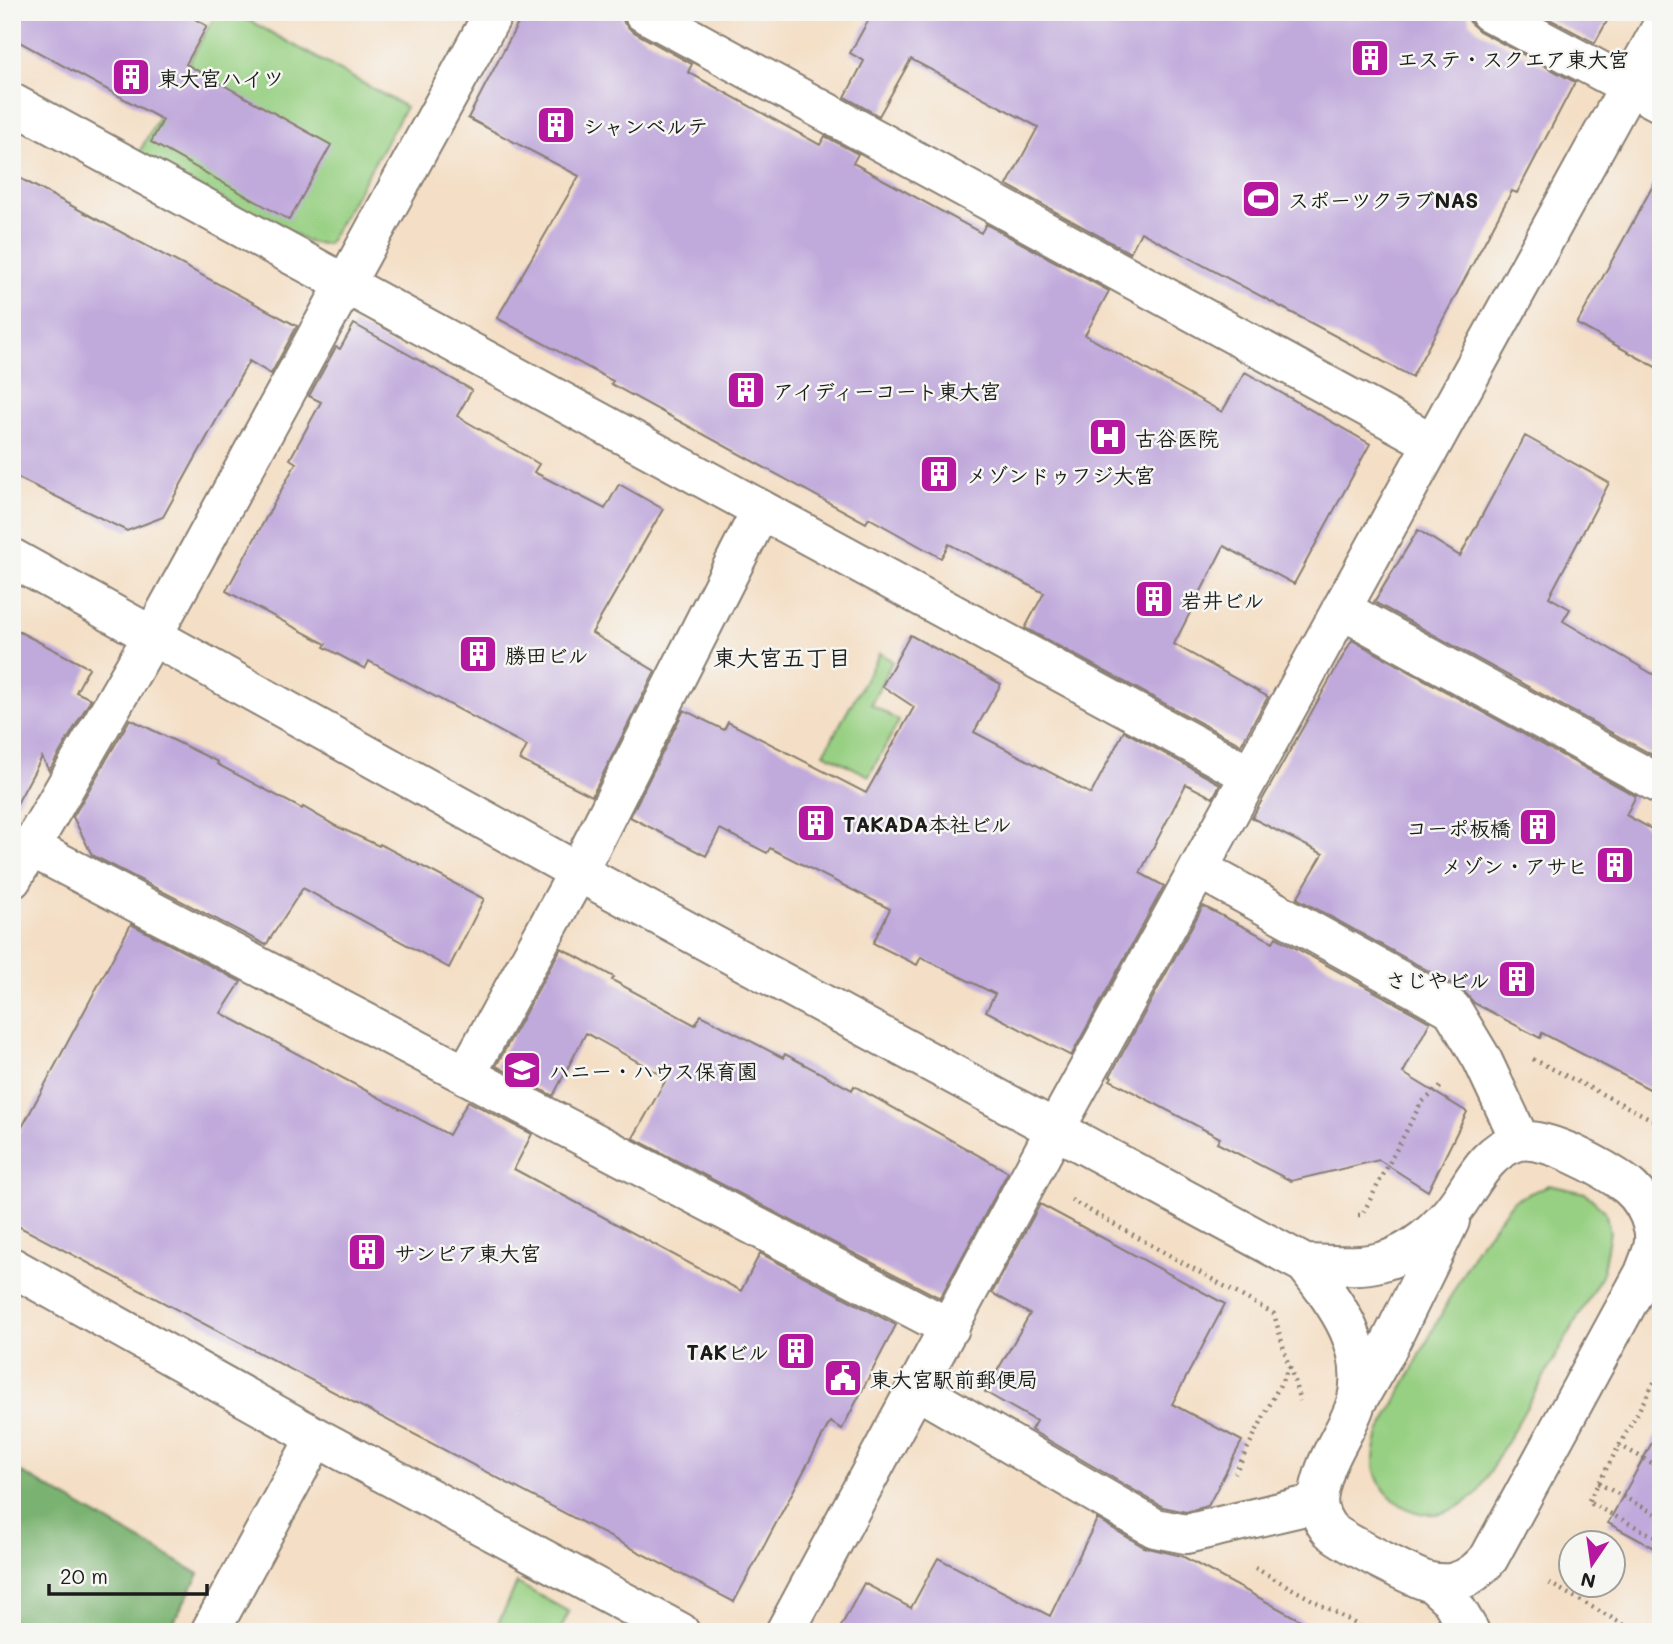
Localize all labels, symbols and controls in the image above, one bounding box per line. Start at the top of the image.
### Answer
building icon: エステ・スクエア東大宮 [1349,37,1391,79]
place label: エステ・スクエア東大宮 [1397,45,1629,72]
building icon: 東大宮ハイツ [110,56,152,98]
place label: 東大宮ハイツ [158,64,284,91]
building icon: シャンベルテ [535,104,577,146]
place label: シャンベルテ [583,112,708,139]
sports icon: スポーツクラブNAS [1240,178,1282,220]
place label: スポーツクラブNAS [1288,186,1478,213]
building icon: アイディーコート東大宮 [725,369,767,411]
place label: アイディーコート東大宮 [773,377,1001,404]
hospital icon: 古谷医院 [1087,416,1129,458]
place label: 古谷医院 [1135,424,1219,451]
building icon: メゾンドゥフジ大宮 [918,453,960,495]
place label: メゾンドゥフジ大宮 [966,461,1155,488]
building icon: 岩井ビル [1133,578,1175,620]
place label: 岩井ビル [1181,586,1265,613]
building icon: 勝田ビル [457,633,499,675]
place label: 勝田ビル [505,641,589,668]
district label: 東大宮五丁目 [713,642,851,672]
building icon: TAKADA本社ビル [795,802,837,844]
building icon: コーポ板橋 [1517,806,1559,848]
place label: TAKADA本社ビル [843,810,1012,837]
place label: コーポ板橋 [1406,814,1511,841]
building icon: メゾン・アサヒ [1594,844,1636,886]
place label: メゾン・アサヒ [1441,852,1588,879]
building icon: さじやビル [1496,958,1538,1000]
place label: さじやビル [1385,966,1490,993]
school or university icon: ハニー・ハウス保育園 [501,1049,543,1091]
place label: ハニー・ハウス保育園 [549,1057,758,1084]
building icon: サンピア東大宮 [346,1231,388,1273]
place label: サンピア東大宮 [394,1239,541,1266]
building icon: TAKビル [775,1330,817,1372]
place label: TAKビル [687,1338,769,1365]
public building icon: 東大宮駅前郵便局 [822,1357,864,1399]
place label: 東大宮駅前郵便局 [870,1365,1038,1392]
north arrow [1558,1528,1628,1598]
scale bar [49,1553,206,1597]
text: 20 m [60,1562,108,1589]
text: N [1578,1567,1598,1595]

